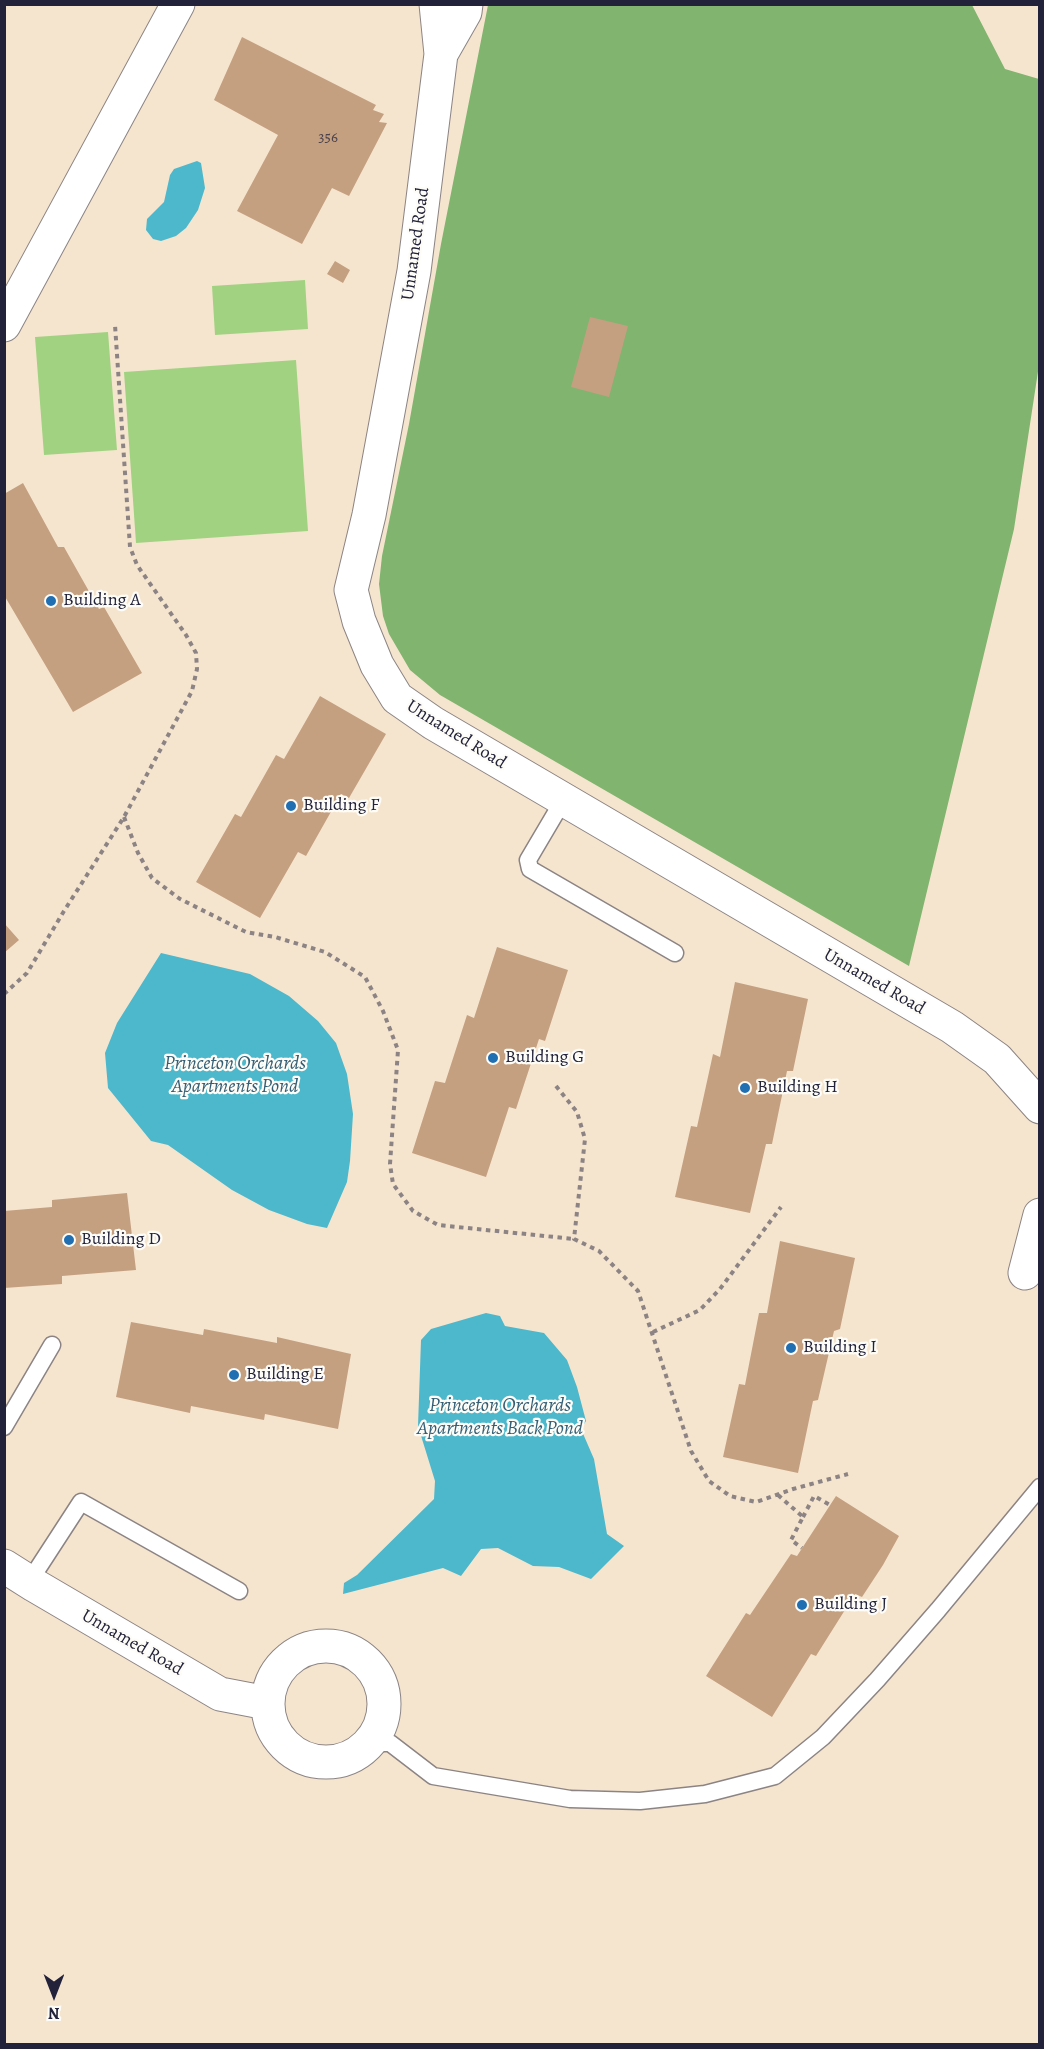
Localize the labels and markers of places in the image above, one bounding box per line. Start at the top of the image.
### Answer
place label: Building A [63,590,141,612]
marker: Building A [44,594,58,608]
place label: Building F [303,795,379,817]
marker: Building F [284,799,298,813]
place label: Building G [505,1047,584,1069]
marker: Building G [486,1051,500,1065]
place label: Building H [757,1077,838,1099]
marker: Building H [738,1081,752,1095]
place label: Building D [81,1229,161,1251]
marker: Building D [62,1233,76,1247]
place label: Building I [803,1337,877,1359]
marker: Building I [784,1341,798,1355]
place label: Building E [246,1364,324,1386]
marker: Building E [227,1368,241,1382]
place label: Building J [814,1594,887,1616]
marker: Building J [795,1598,809,1612]

